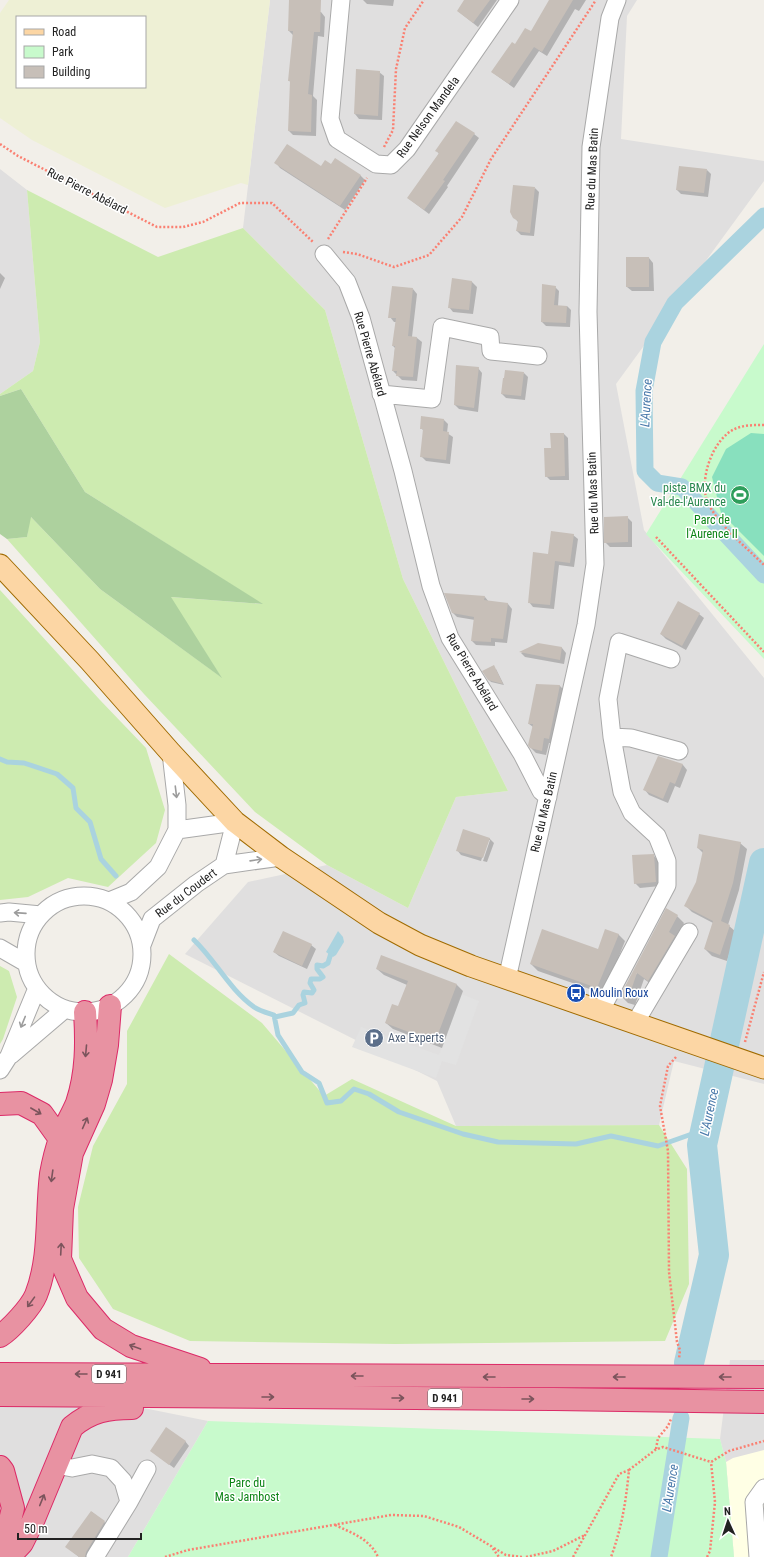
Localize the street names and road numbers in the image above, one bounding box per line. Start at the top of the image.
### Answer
street label: Rue Nelson Mandela [394,73,462,160]
street label: Rue du Mas Batin [583,127,601,211]
street label: Rue Pierre Abélard [45,165,129,217]
street label: Rue Pierre Abélard [351,310,389,398]
street label: Rue du Mas Batin [585,451,601,534]
street label: Rue Pierre Abélard [443,631,501,713]
street label: Rue du Mas Batin [528,770,560,854]
street label: Rue du Coudert [153,865,220,920]
road number: D 941 [92,1365,126,1383]
road number: D 941 [428,1389,462,1407]

